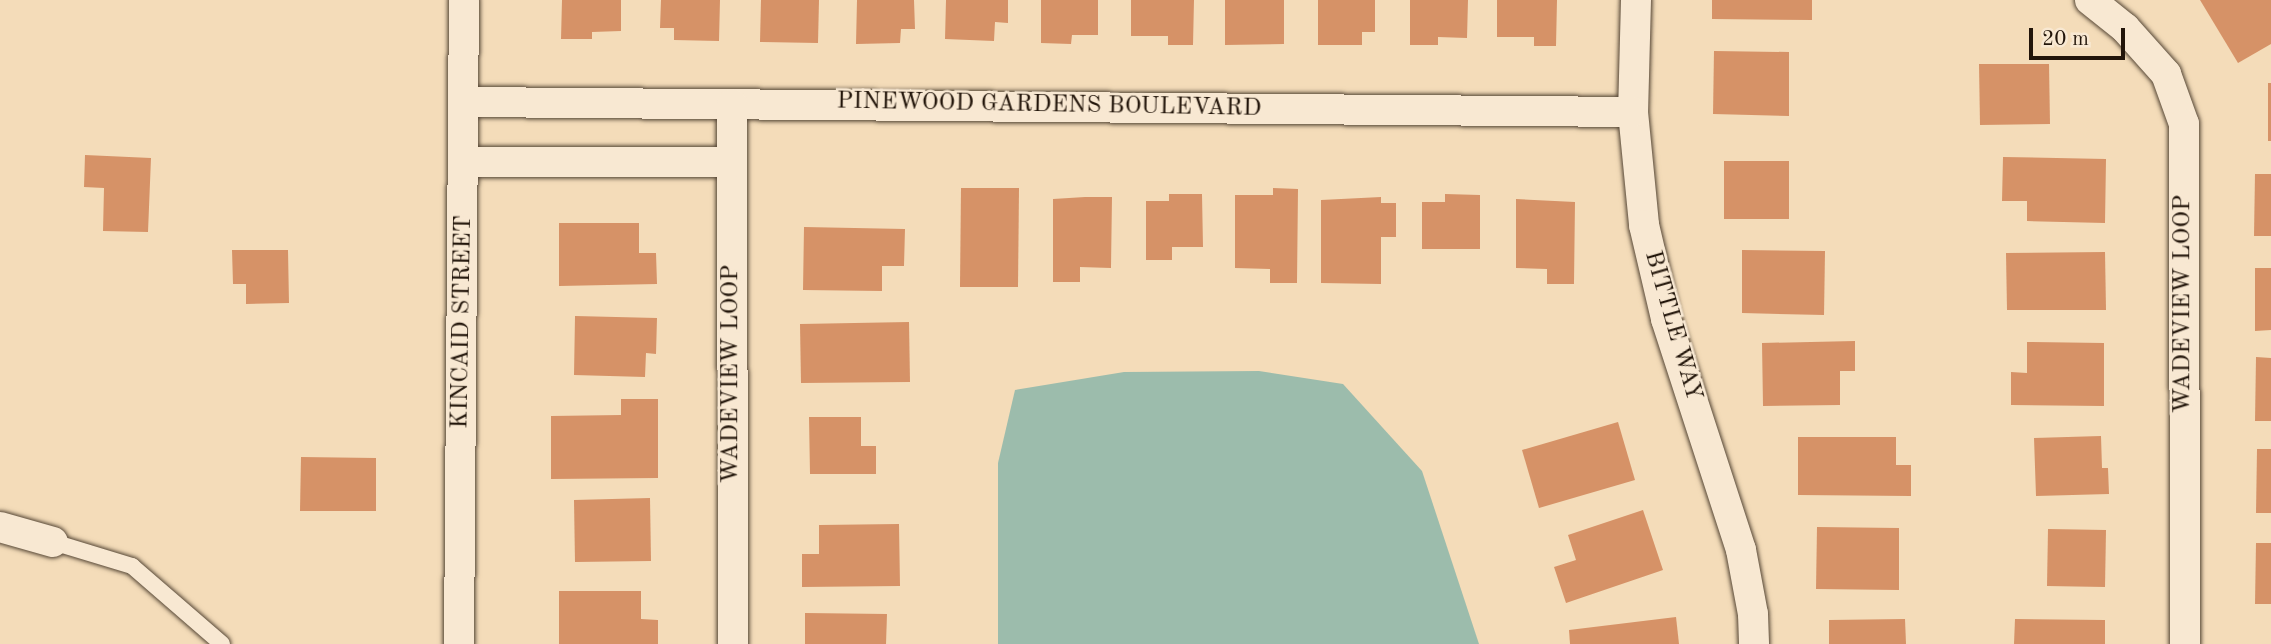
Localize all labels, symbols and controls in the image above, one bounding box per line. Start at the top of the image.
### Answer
scale bar [2033,14,2129,58]
text: 20 m [2042,29,2089,50]
street label: PINEWOOD GARDENS BOULEVARD [836,88,1262,124]
street label: WADEVIEW LOOP [2170,195,2198,413]
street label: KINCAID STREET [447,215,479,429]
street label: BITTLE WAY [1637,248,1707,404]
street label: WADEVIEW LOOP [718,265,746,483]

